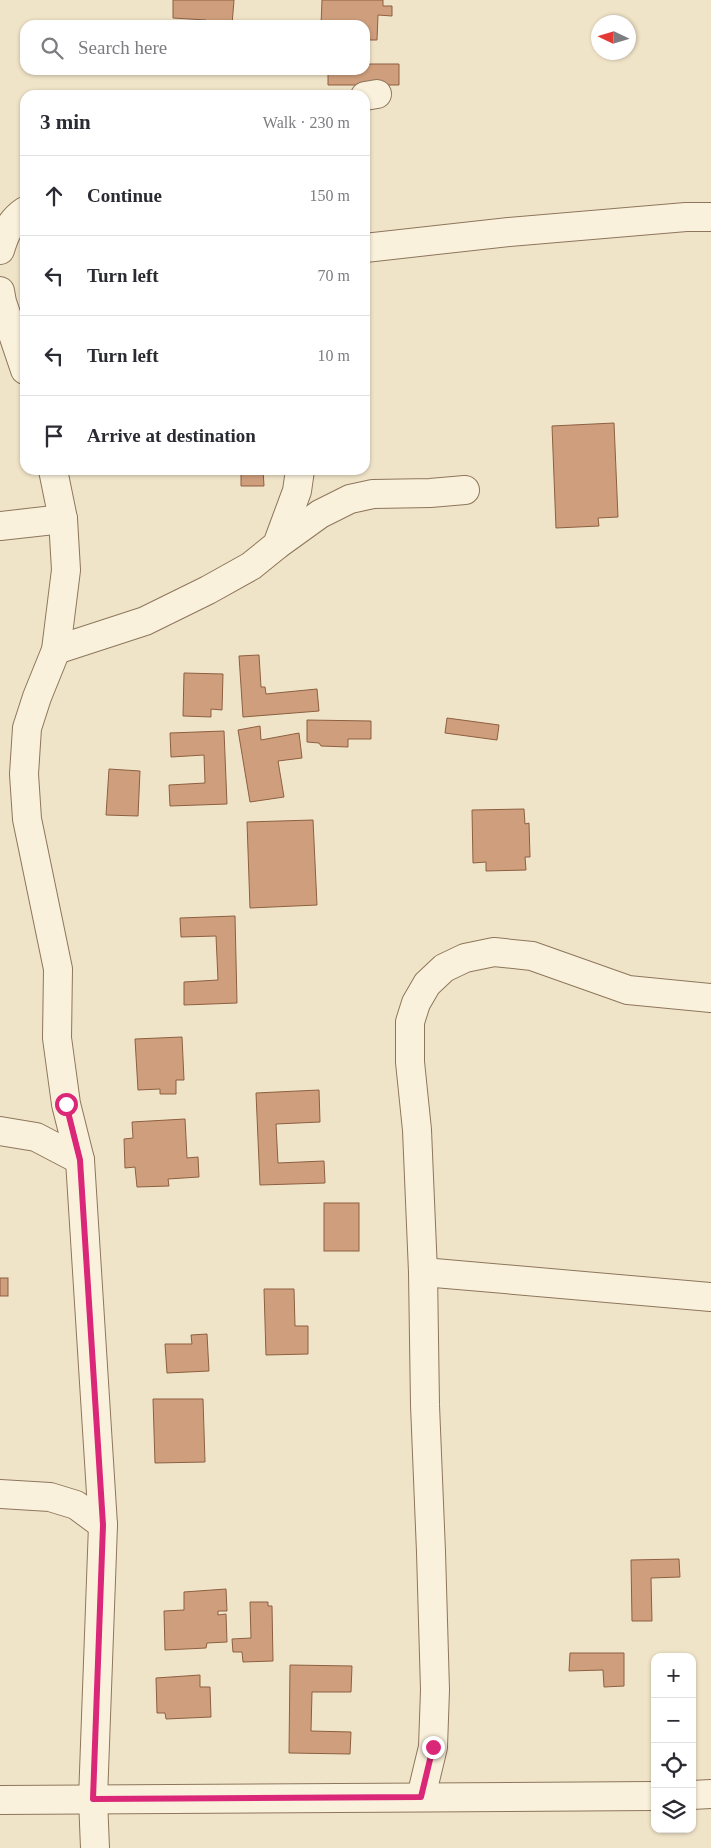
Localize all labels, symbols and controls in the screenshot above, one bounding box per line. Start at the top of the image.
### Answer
north arrow [591,15,636,60]
search box [20,20,370,75]
icon: search [38,34,66,62]
text: Search here [78,37,167,58]
text: 3 min [40,110,91,134]
text: Walk · 230 m [263,114,350,131]
icon: ahead [40,182,68,210]
text: Continue [87,185,162,206]
text: 150 m [310,187,350,204]
icon: left [40,262,68,290]
text: Turn left [87,265,159,286]
text: 70 m [318,267,350,284]
icon: left [40,342,68,370]
text: Turn left [87,345,159,366]
text: 10 m [318,347,350,364]
icon: arrive [40,422,68,450]
text: Arrive at destination [87,425,256,446]
route start [55,1093,78,1116]
map controls [651,1653,696,1833]
button: + [651,1653,696,1698]
button: − [651,1698,696,1743]
route end [422,1736,445,1759]
button: locate [651,1743,696,1788]
button: layers [651,1788,696,1833]

